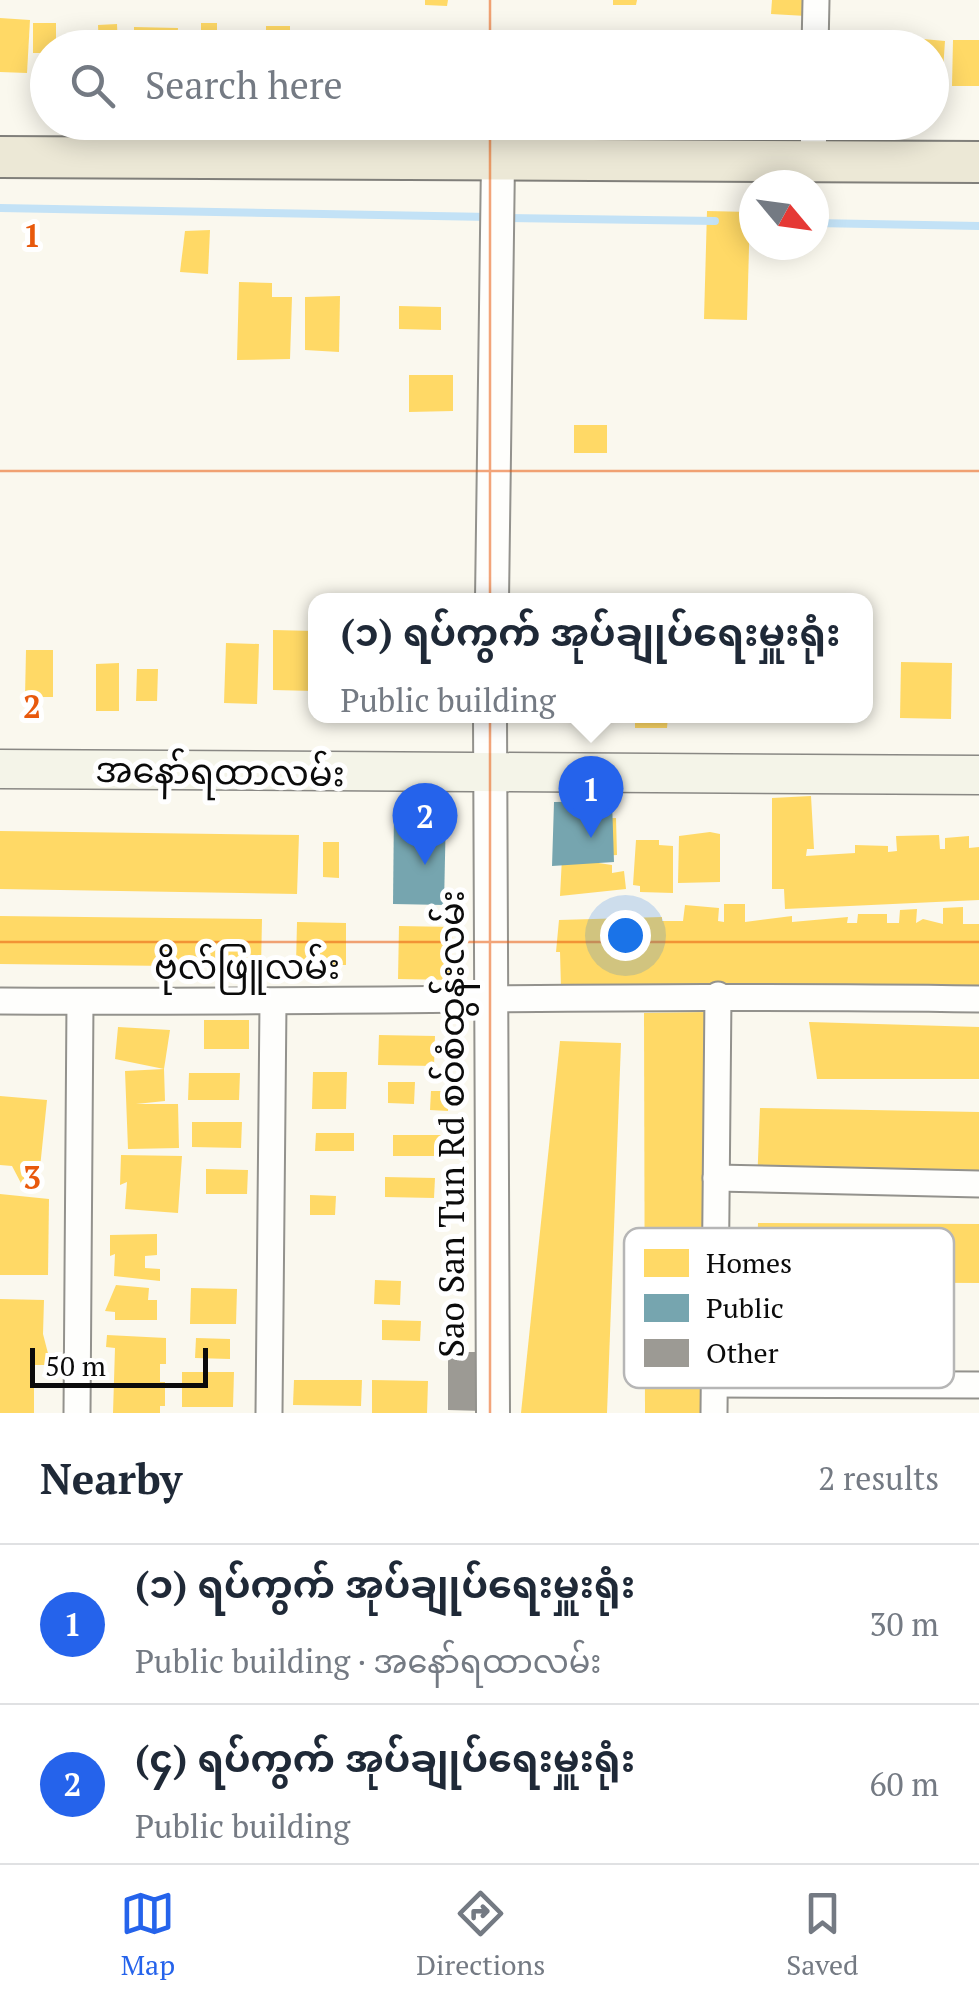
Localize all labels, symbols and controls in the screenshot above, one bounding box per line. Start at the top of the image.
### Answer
search box [30,30,949,140]
icon: search [65,58,120,113]
text: Search here [145,60,343,110]
north arrow [739,170,829,260]
text: 1 [23,214,41,256]
popup [308,593,873,723]
text: (၁) ရပ်ကွက် အုပ်ချုပ်ရေးမှူးရုံး [340,607,841,657]
text: Public building [340,679,556,721]
text: 2 [23,685,41,727]
street label: အနော်ရထာလမ်း [95,746,345,802]
pin: 1 [558,756,624,838]
pin: 2 [392,782,458,865]
street label: Sao San Tun Rd စဝ်စံထွန်းလမ်း [428,890,480,1358]
your location [600,910,651,961]
street label: ဗိုလ်ဖြူလမ်း [154,943,340,995]
text: 3 [23,1156,41,1198]
legend [624,1228,954,1388]
text: Homes [706,1244,792,1281]
text: Public [706,1289,784,1326]
text: Other [706,1334,779,1371]
scale bar [30,1343,208,1388]
text: 50 m [45,1347,106,1384]
text: Nearby [40,1450,182,1506]
text: 2 results [818,1457,939,1499]
text: (၁) ရပ်ကွက် အုပ်ချုပ်ရေးမှူးရုံး [135,1559,635,1609]
text: 1 [63,1603,82,1645]
text: 30 m [869,1603,939,1645]
text: Public building · အနော်ရထာလမ်း [135,1640,601,1682]
text: (၄) ရပ်ကွက် အုပ်ချုပ်ရေးမှူးရုံး [135,1733,635,1783]
text: 2 [63,1763,82,1805]
text: 60 m [869,1763,939,1805]
text: Public building [135,1805,350,1847]
tab: Map [120,1886,175,1983]
tab: Directions [416,1886,545,1983]
tab: Saved [786,1886,859,1983]

